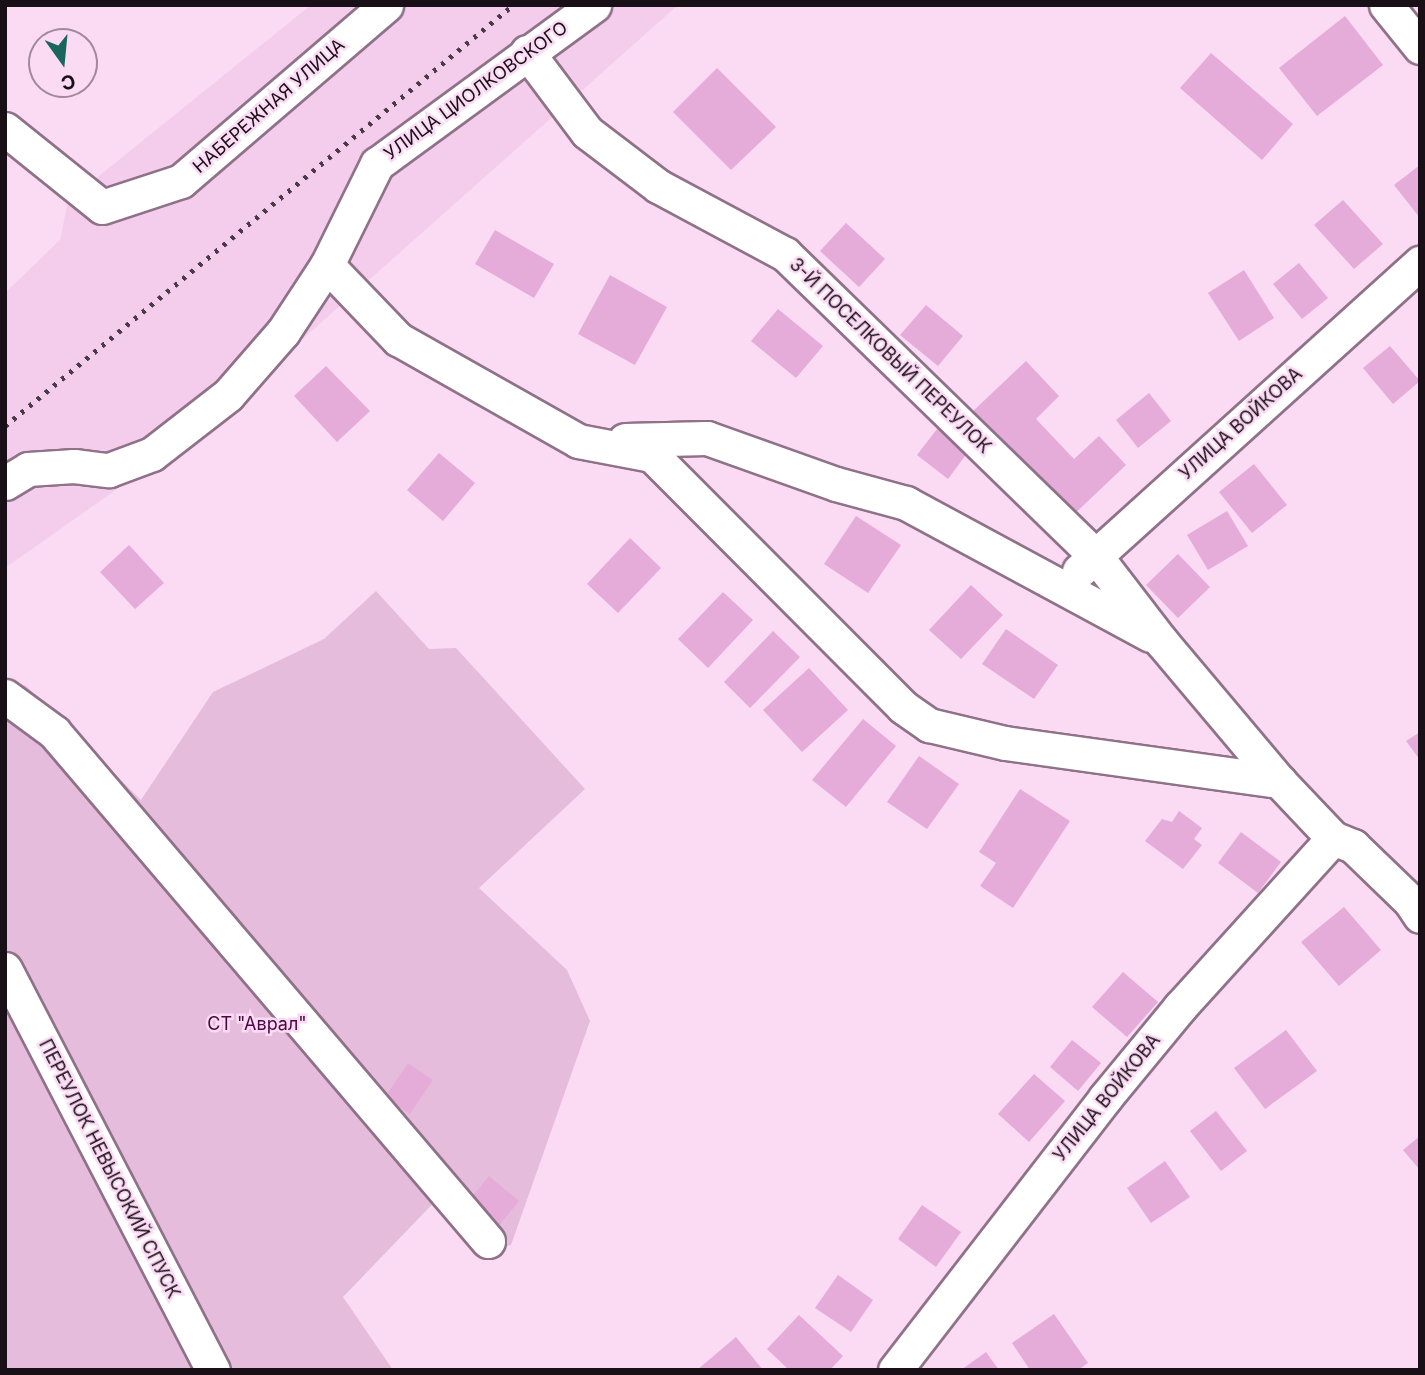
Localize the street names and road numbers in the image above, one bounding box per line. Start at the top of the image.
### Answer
street label: УЛИЦА ЦИОЛКОВСКОГО [380,17,572,165]
street label: НАБЕРЕЖНАЯ УЛИЦА [189,34,349,178]
street label: 3-Й ПОСЕЛКОВЫЙ ПЕРЕУЛОК [785,254,995,458]
street label: УЛИЦА ВОЙКОВА [1175,363,1307,485]
street label: УЛИЦА ВОЙКОВА [1049,1030,1165,1166]
street label: ПЕРЕУЛОК НЕВЫСОКИЙ СПУСК [34,1036,184,1302]

